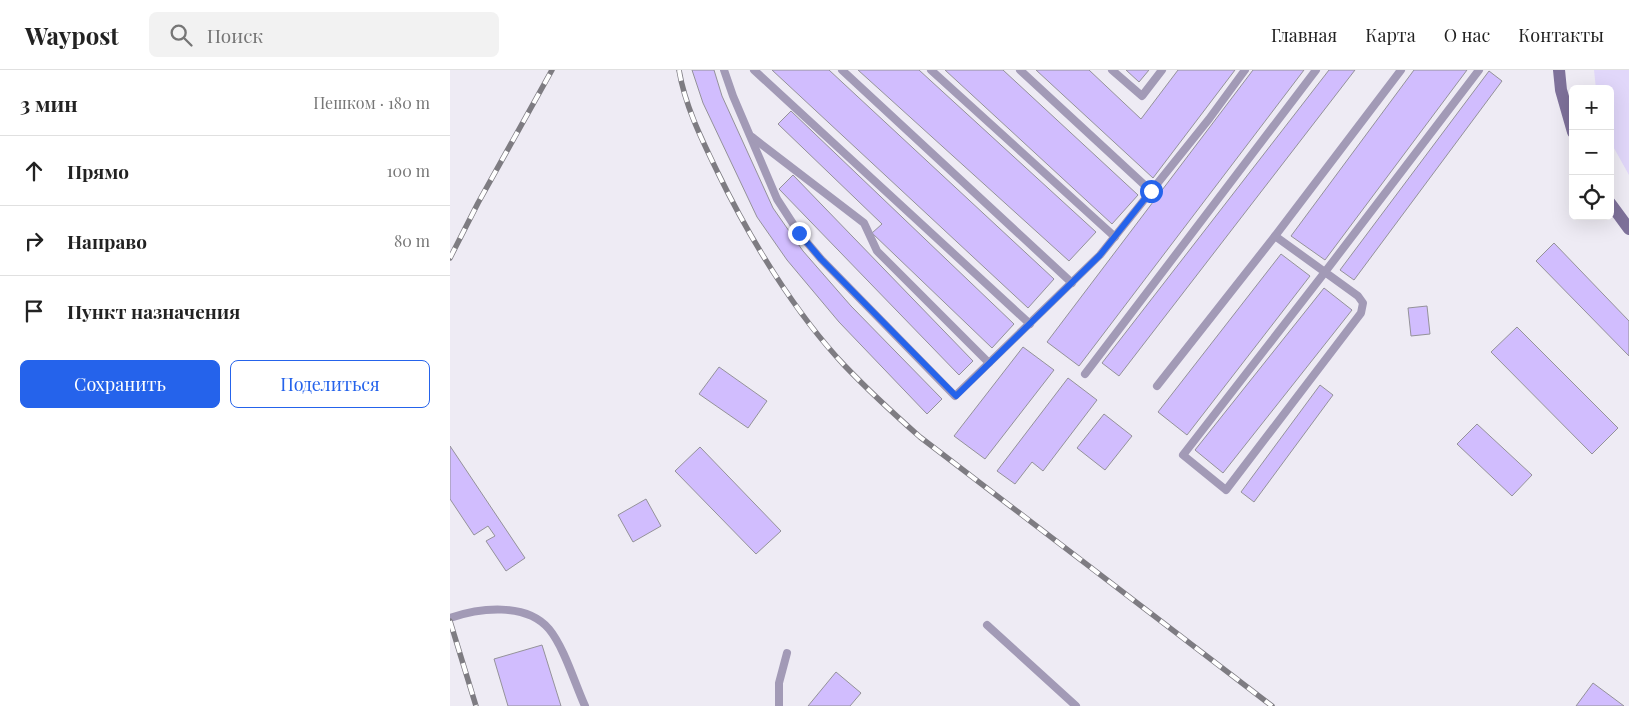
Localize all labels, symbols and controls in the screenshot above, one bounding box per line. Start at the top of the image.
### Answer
search box [149,12,499,57]
text: Waypost [25,19,119,51]
icon: search [167,21,195,49]
text: Поиск [207,22,263,48]
text: Главная [1271,23,1337,47]
text: Карта [1365,23,1416,47]
text: О нас [1444,23,1490,47]
text: Контакты [1518,23,1604,47]
map controls [1569,85,1614,220]
button: + [1569,85,1614,130]
text: 3 мин [20,89,78,117]
text: Пешком · 180 m [313,92,430,113]
button: − [1569,130,1614,175]
icon: ahead [20,157,48,185]
text: Прямо [67,158,129,184]
text: 100 m [387,160,430,181]
button: locate [1569,175,1614,220]
route start [1140,180,1163,203]
route end [788,222,811,245]
icon: right [20,227,48,255]
text: Направо [67,228,147,254]
text: 80 m [394,230,430,251]
icon: arrive [20,297,48,325]
text: Пункт назначения [67,298,240,324]
button: Сохранить [20,360,220,408]
button: Поделиться [230,360,430,408]

